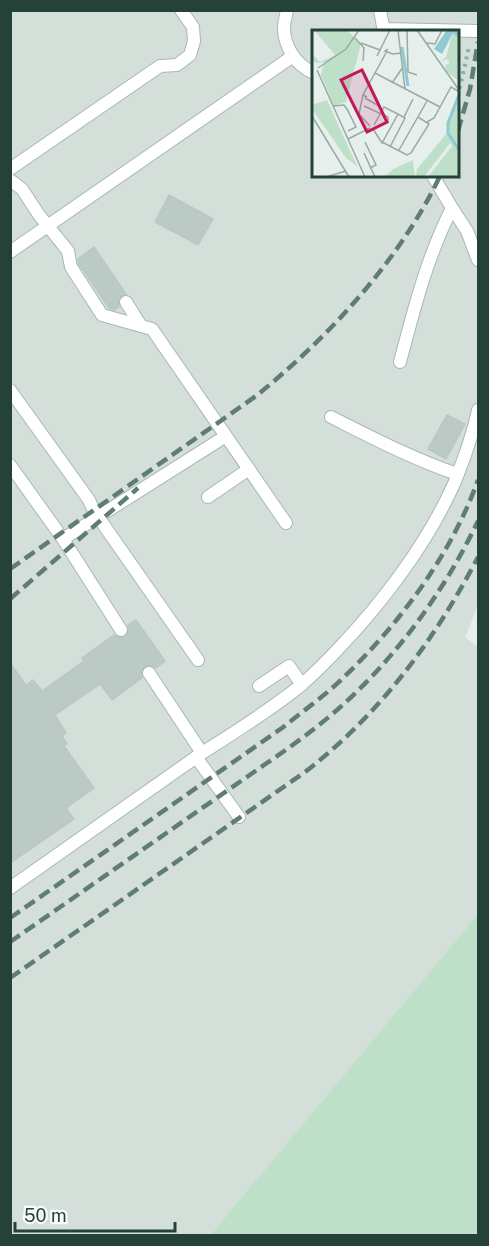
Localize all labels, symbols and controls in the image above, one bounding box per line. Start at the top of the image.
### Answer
inset map [312,30,459,177]
scale bar [15,1195,176,1233]
text: 50 m [24,1205,67,1226]

